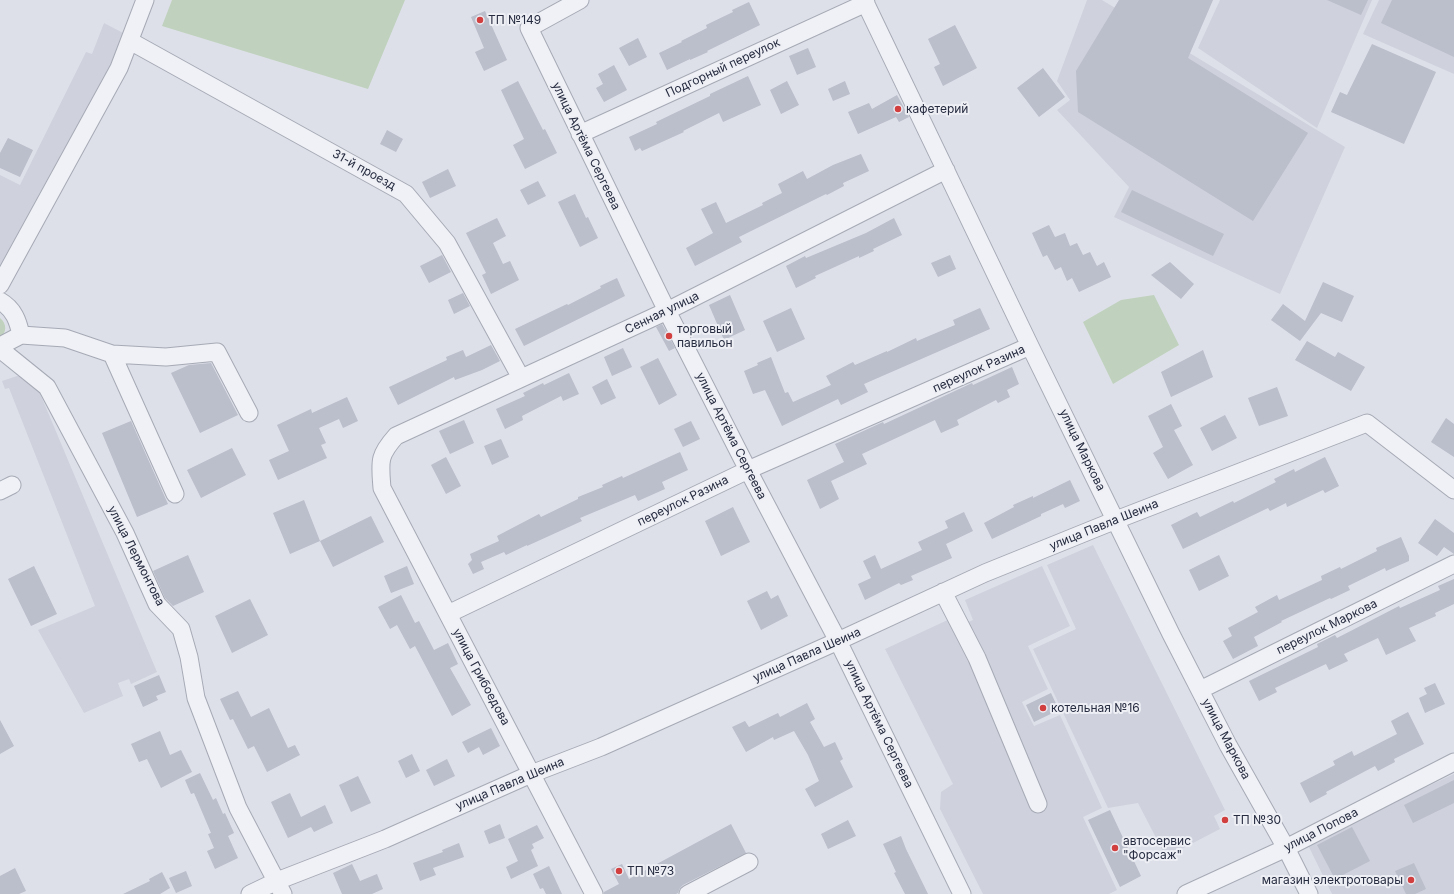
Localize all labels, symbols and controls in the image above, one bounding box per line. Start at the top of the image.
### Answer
place label: ТП №149 [488,13,541,27]
marker: ТП №149 [475,15,485,25]
street label: Подгорный переулок [663,35,783,101]
street label: улица Артёма Сергеева [549,80,623,212]
place label: кафетерий [906,102,968,116]
marker: кафетерий [893,104,903,114]
street label: 31-й проезд [330,147,398,193]
street label: Сенная улица [623,289,701,337]
place label: торговый павильон [677,322,733,350]
marker: торговый павильон [664,331,674,341]
street label: переулок Разина [931,342,1027,396]
street label: улица Артёма Сергеева [693,370,769,502]
street label: улица Маркова [1056,407,1108,493]
street label: переулок Разина [635,473,731,529]
street label: улица Павла Шеина [1047,497,1161,553]
street label: улица Лермонтова [105,504,167,608]
street label: переулок Маркова [1274,596,1380,658]
street label: улица Павла Шеина [751,625,863,685]
street label: улица Грибоедова [449,626,513,728]
street label: улица Артёма Сергеева [842,658,916,790]
street label: улица Маркова [1199,696,1253,782]
place label: котельная №16 [1051,701,1140,715]
marker: котельная №16 [1038,703,1048,713]
street label: улица Павла Шеина [454,755,566,813]
street label: улица Попова [1281,805,1361,855]
place label: ТП №30 [1233,813,1281,827]
marker: ТП №30 [1220,815,1230,825]
place label: автосервис "Форсаж" [1123,834,1191,862]
marker: автосервис "Форсаж" [1110,843,1120,853]
place label: ТП №73 [627,864,674,878]
marker: ТП №73 [614,866,624,876]
place label: магазин электротовары [1262,873,1403,887]
marker: магазин электротовары [1406,875,1416,885]

